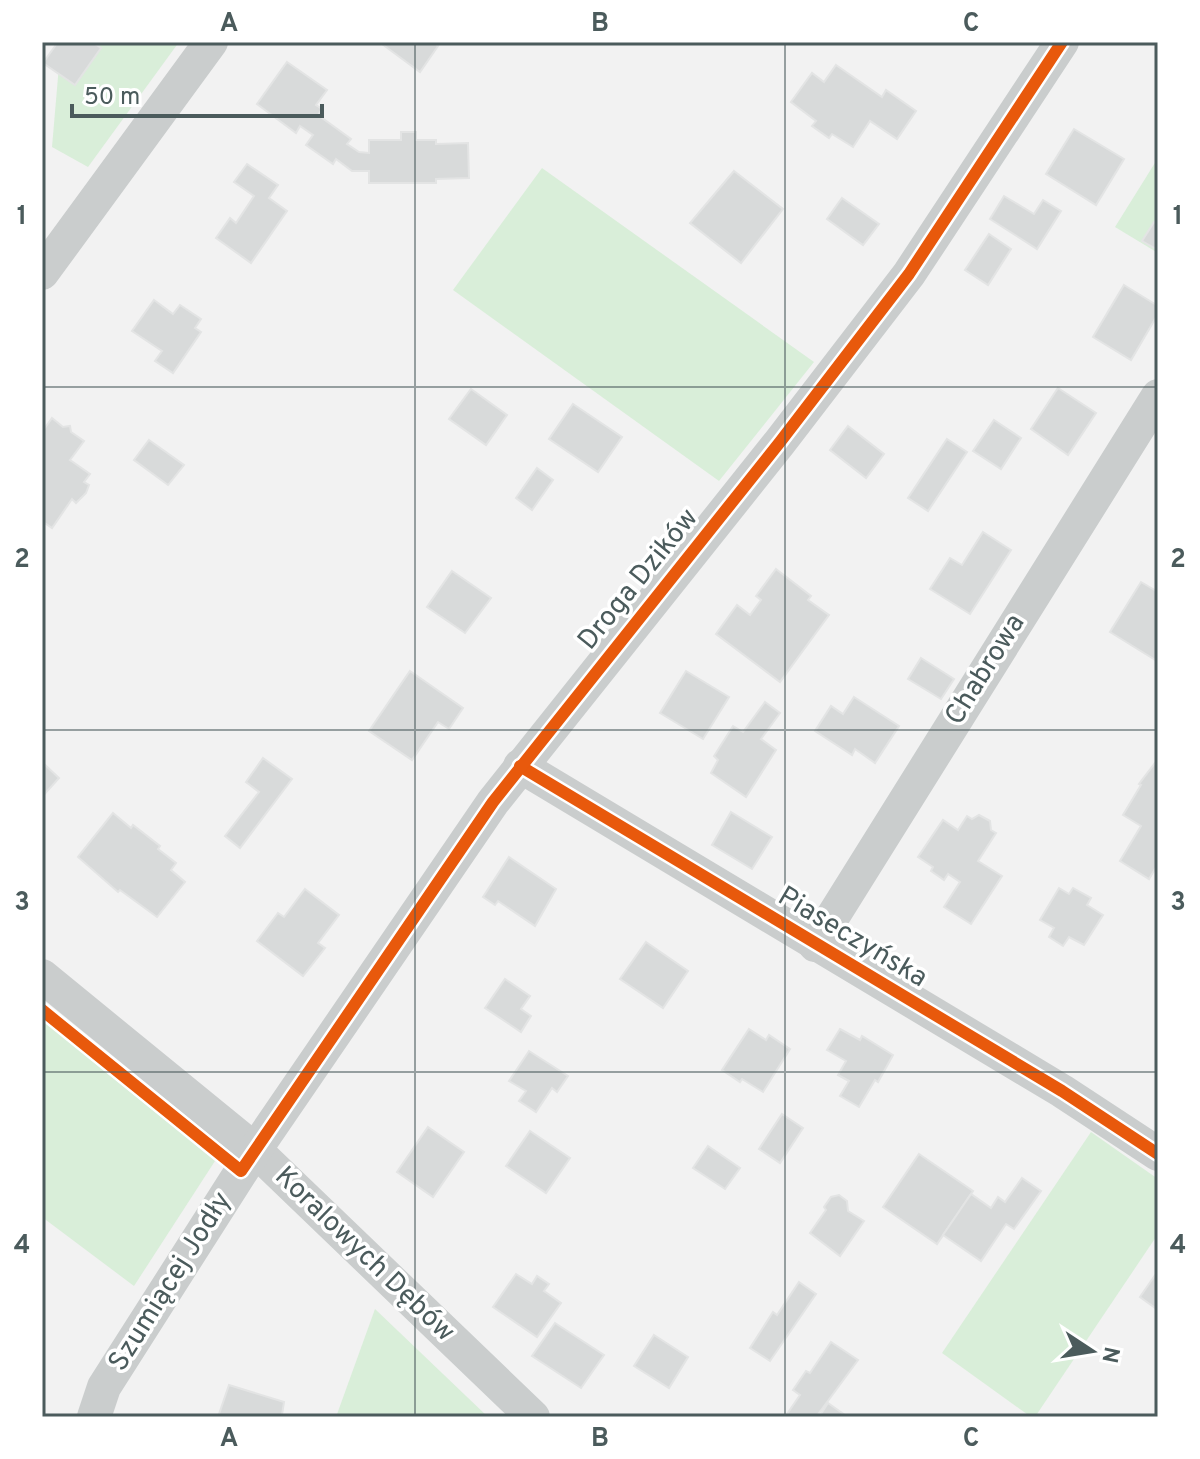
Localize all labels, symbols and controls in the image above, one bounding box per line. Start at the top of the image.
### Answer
text: A [220,8,238,41]
text: B [591,8,609,41]
text: C [963,8,979,41]
scale bar [72,68,322,118]
text: 50 m [84,83,140,113]
text: 1 [17,201,27,234]
text: 1 [1173,201,1183,234]
street label: Droga Dzików [571,502,707,658]
text: 2 [14,544,30,577]
text: 2 [1170,544,1186,577]
street label: Chabrowa [938,608,1034,732]
street label: Piaseczyńska [771,879,933,997]
text: 3 [14,887,30,920]
text: 3 [1170,887,1186,920]
street label: Koralowych Dębów [266,1159,462,1351]
street label: Szumiącej Jodły [101,1185,241,1379]
text: 4 [14,1230,30,1263]
text: 4 [1170,1230,1186,1263]
north arrow [1052,1311,1132,1391]
text: N [1094,1344,1124,1365]
text: A [220,1423,238,1456]
text: B [591,1423,609,1456]
text: C [963,1423,979,1456]

